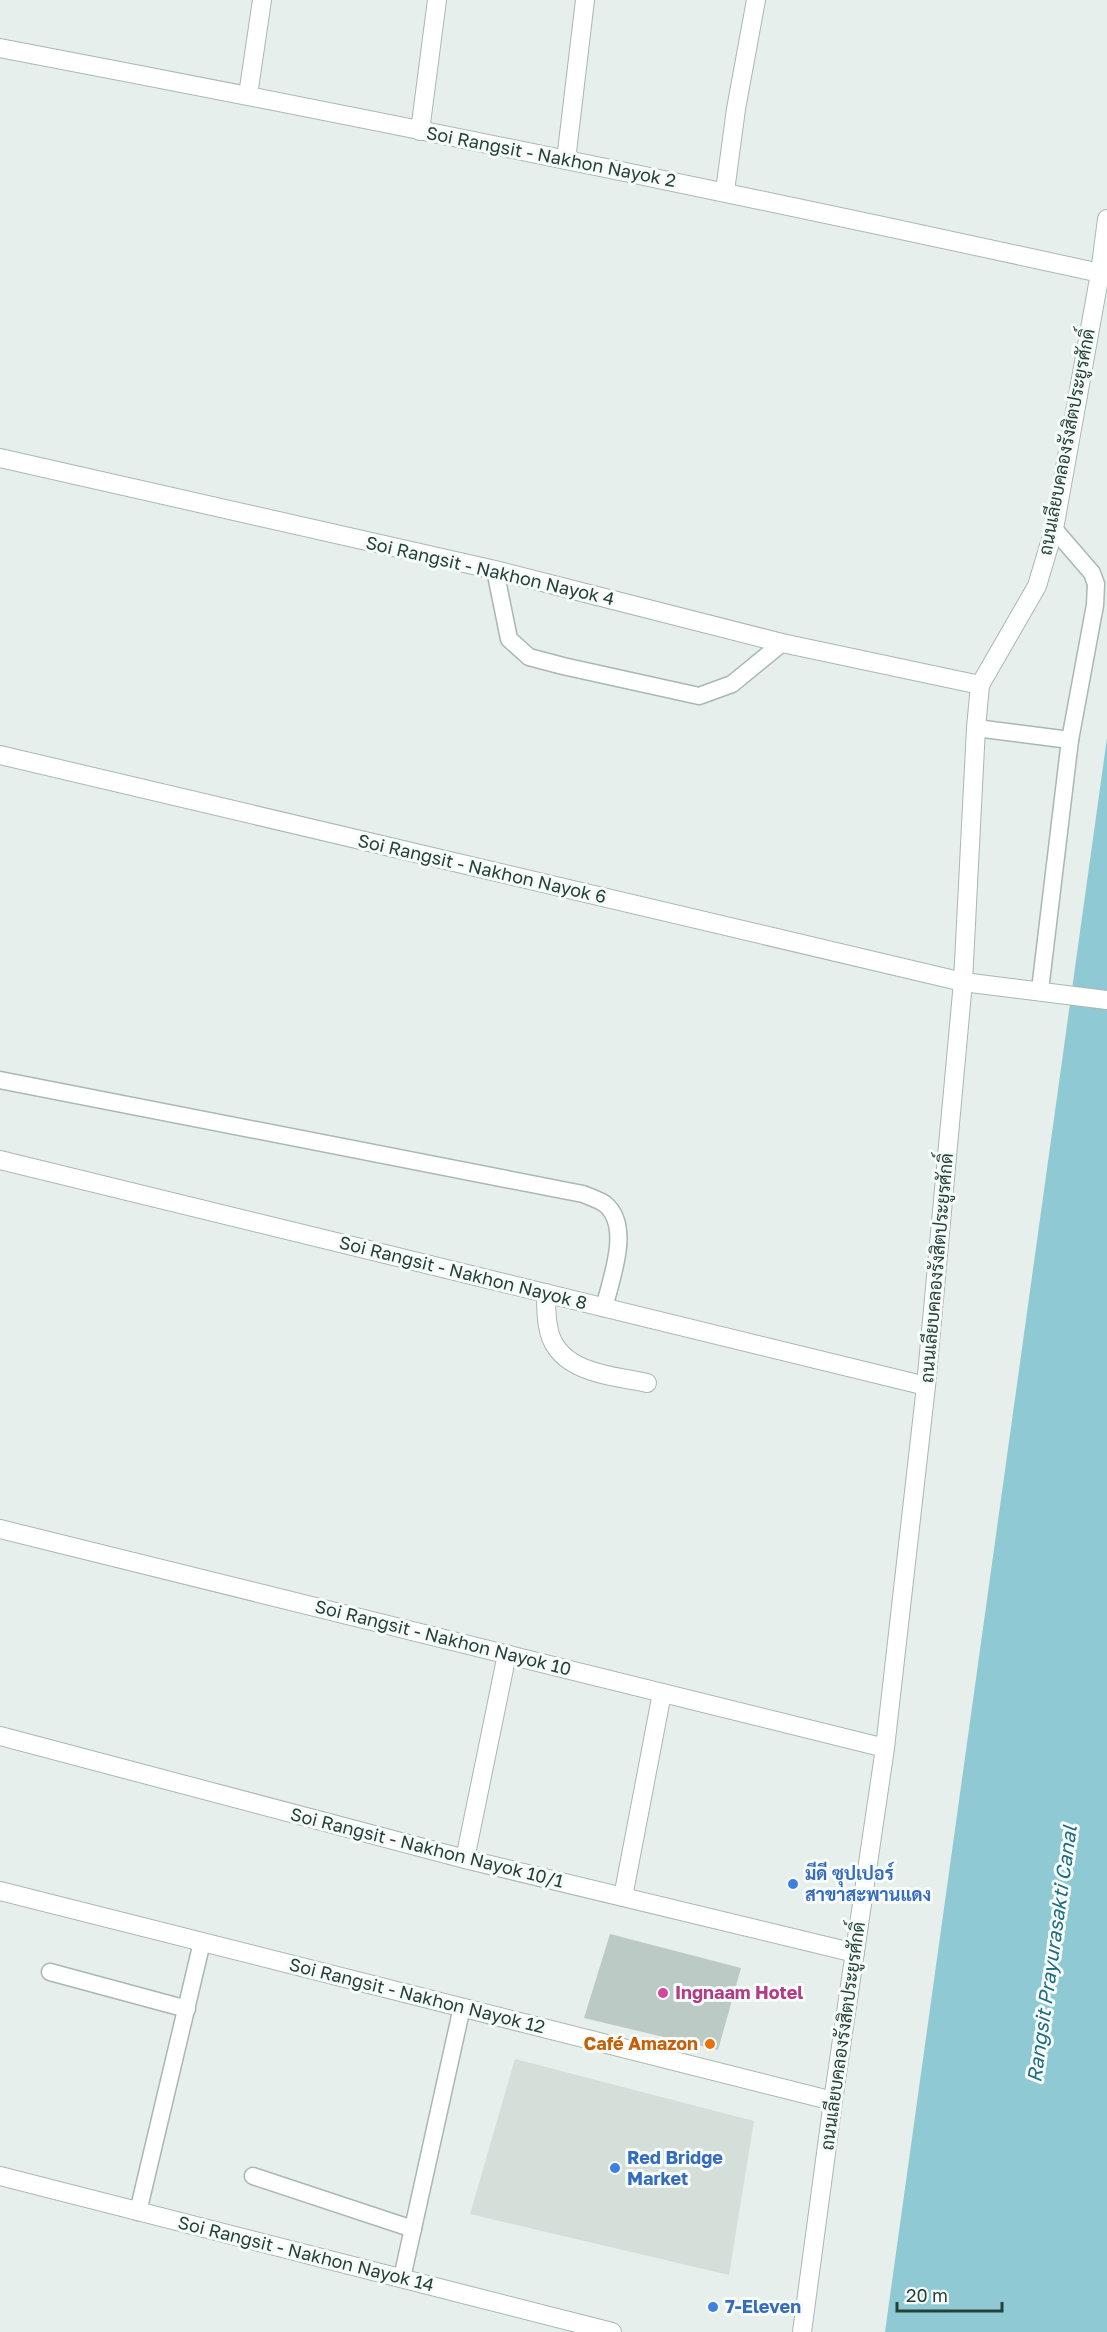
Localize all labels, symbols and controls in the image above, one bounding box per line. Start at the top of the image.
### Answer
street label: Soi Rangsit - Nakhon Nayok 2 [424,121,678,191]
street label: ถนนเลียบคลองรังสิตประยูรศักดิ์ [1029,326,1102,558]
street label: Soi Rangsit - Nakhon Nayok 4 [364,531,617,609]
street label: Soi Rangsit - Nakhon Nayok 6 [356,829,609,907]
street label: ถนนเลียบคลองรังสิตประยูรศักดิ์ [911,1152,960,1384]
street label: Soi Rangsit - Nakhon Nayok 8 [337,1231,589,1313]
street label: Soi Rangsit - Nakhon Nayok 10 [313,1594,574,1680]
street label: Soi Rangsit - Nakhon Nayok 10/1 [288,1802,566,1892]
water label: Rangsit Prayurasakti Canal [1021,1823,1082,2084]
place label: มีดี ซุปเปอร์ สาขาสะพานแดง [805,1861,931,1905]
marker: มีดี ซุปเปอร์ สาขาสะพานแดง [786,1877,800,1891]
street label: ถนนเลียบคลองรังสิตประยูรศักดิ์ [811,1920,872,2152]
street label: Soi Rangsit - Nakhon Nayok 12 [287,1953,547,2037]
place label: Ingnaam Hotel [675,1981,803,2003]
marker: Ingnaam Hotel [656,1986,670,2000]
place label: Café Amazon [583,2032,698,2054]
marker: Café Amazon [703,2037,717,2051]
place label: Red Bridge Market [627,2146,723,2189]
marker: Red Bridge Market [608,2161,622,2175]
street label: Soi Rangsit - Nakhon Nayok 14 [176,2211,437,2296]
scale bar [897,2275,1002,2313]
text: 20 m [906,2284,948,2306]
place label: 7-Eleven [725,2295,801,2317]
marker: 7-Eleven [706,2300,720,2314]

